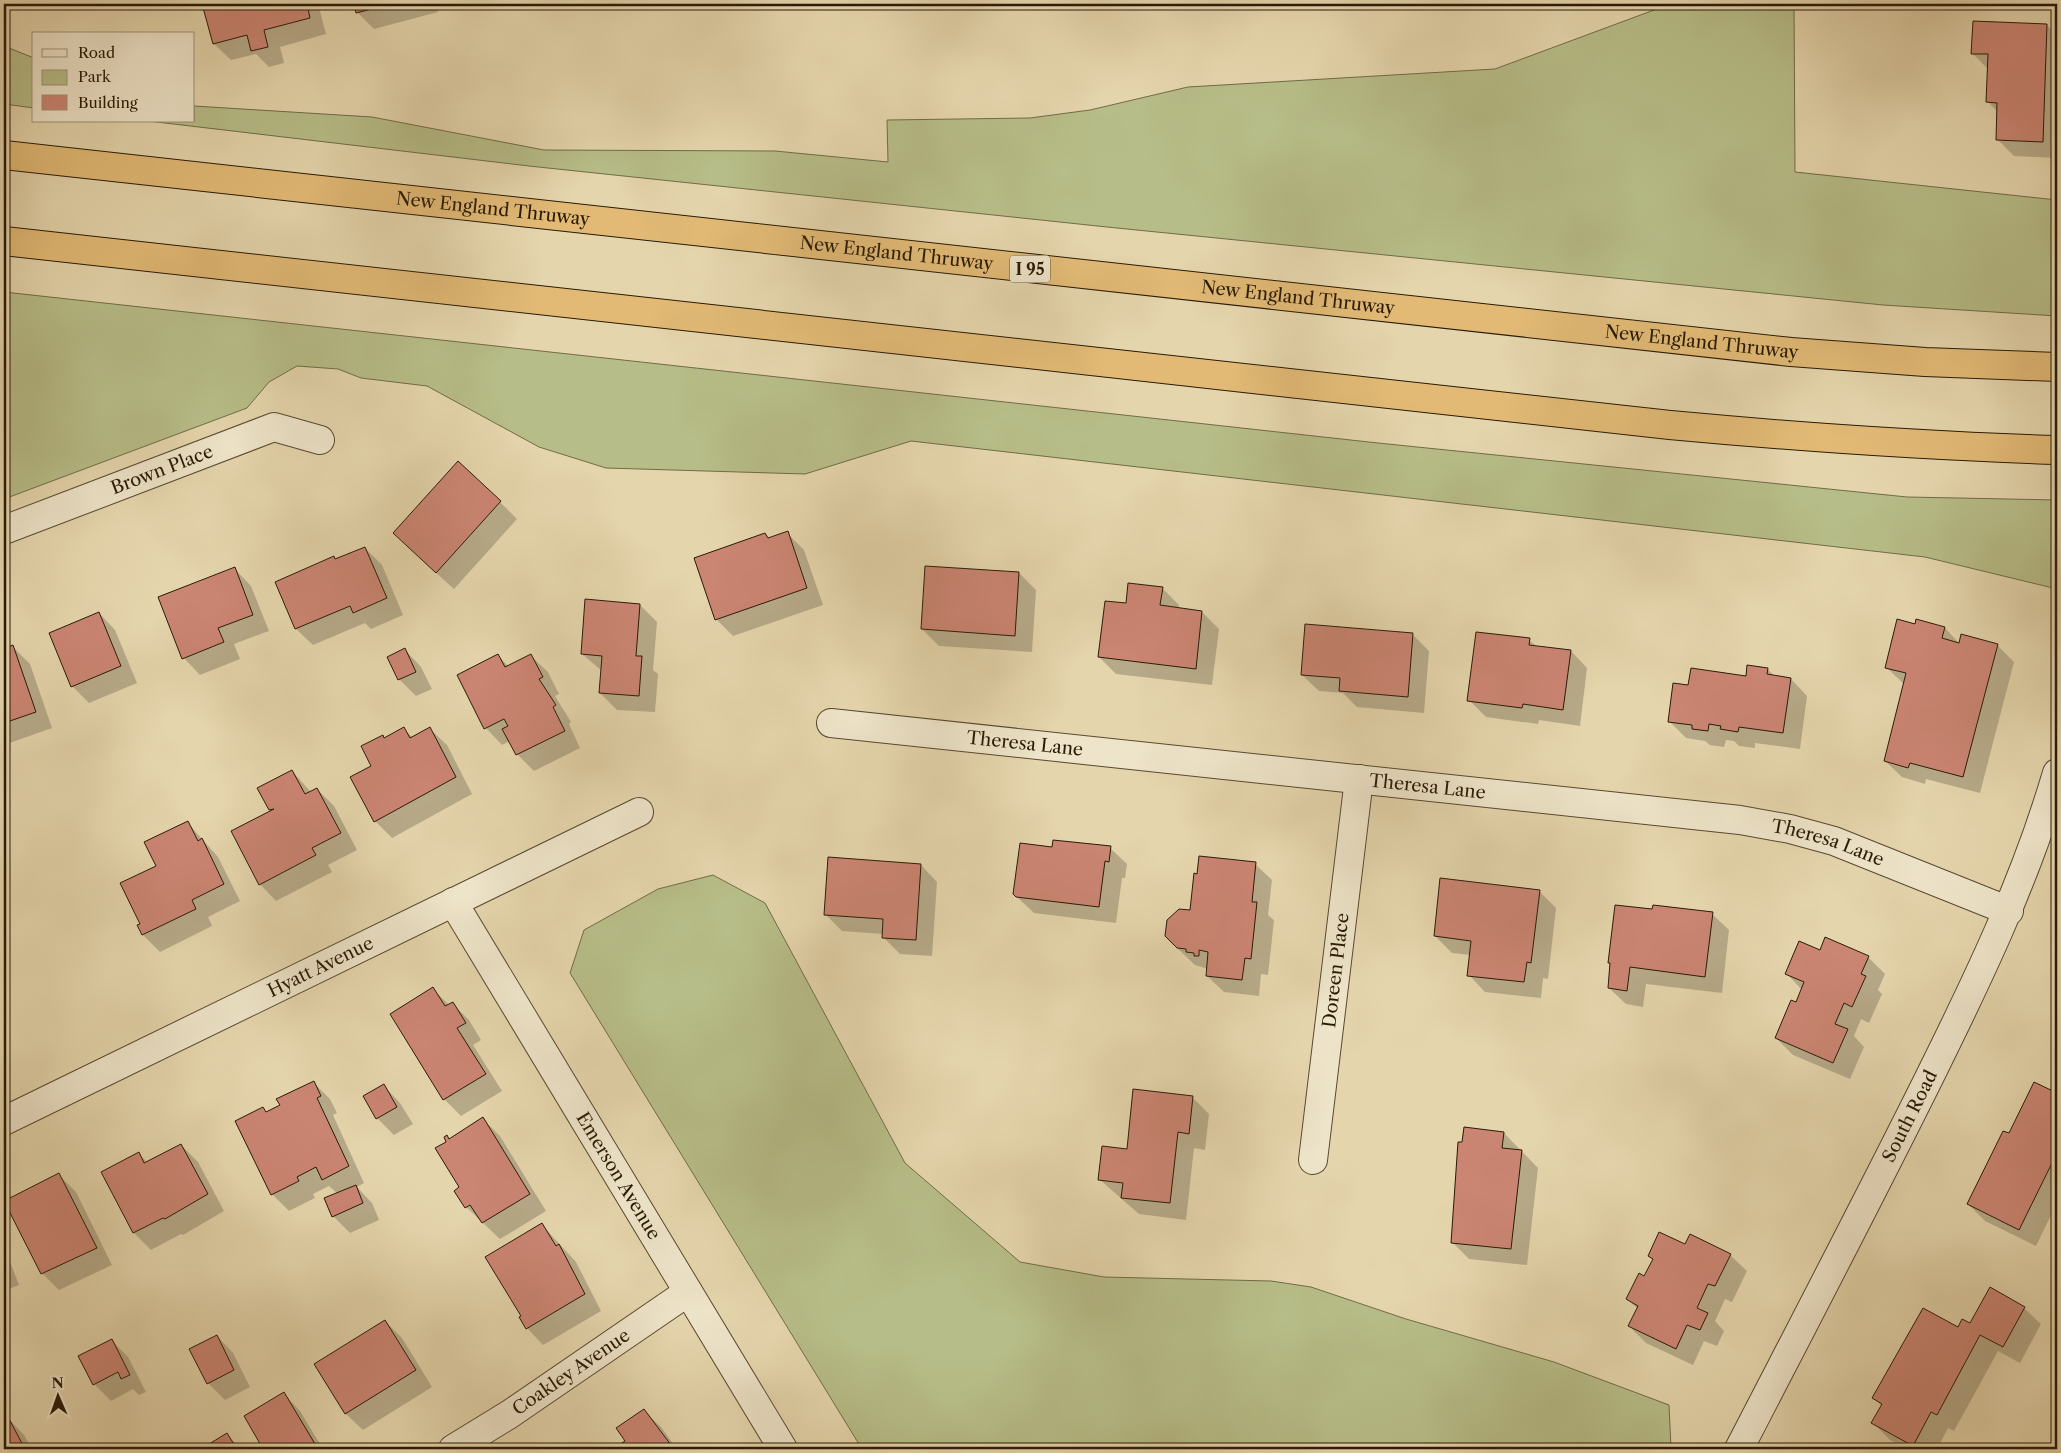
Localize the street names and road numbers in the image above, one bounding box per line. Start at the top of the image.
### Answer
street label: New England Thruway [395,187,592,231]
street label: New England Thruway [799,232,996,275]
road number: I 95 [1010,255,1050,282]
street label: New England Thruway [1200,276,1397,319]
street label: New England Thruway [1604,321,1800,364]
street label: Brown Place [108,440,216,499]
street label: Theresa Lane [966,727,1084,761]
street label: Theresa Lane [1368,770,1487,804]
street label: Theresa Lane [1770,815,1887,871]
street label: Doreen Place [1318,912,1354,1029]
street label: Hyatt Avenue [264,932,377,1002]
street label: South Road [1878,1067,1942,1166]
street label: Emerson Avenue [571,1108,665,1244]
street label: Coakley Avenue [508,1324,634,1420]

